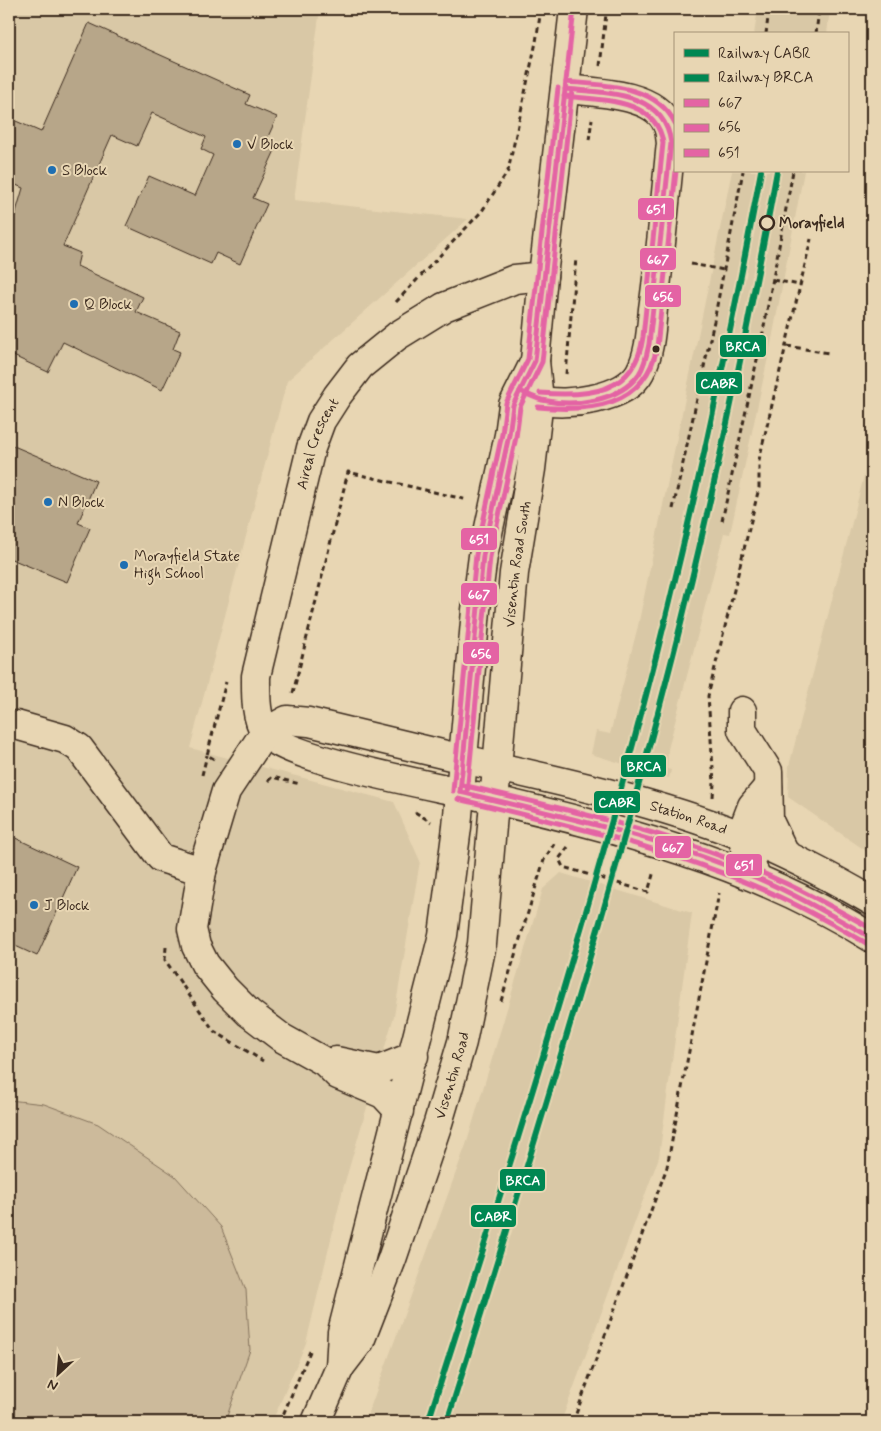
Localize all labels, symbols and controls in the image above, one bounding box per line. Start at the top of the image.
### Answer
legend [674,32,848,172]
text: Railway CABR [718,44,811,64]
text: Railway BRCA [718,68,814,88]
text: 667 [718,94,742,114]
text: 656 [718,118,741,138]
place label: V Block [247,135,294,155]
marker: V Block [231,138,243,150]
text: 651 [718,144,740,164]
place label: S Block [62,161,108,181]
marker: S Block [46,164,58,176]
line badge: 651 [637,197,675,221]
text: 651 [646,201,666,219]
place label: Morayfield [779,213,845,234]
marker: Morayfield [759,215,775,231]
line badge: 667 [639,247,677,271]
text: 667 [647,251,670,269]
line badge: 656 [644,284,682,308]
text: 656 [652,288,674,306]
place label: Q Block [84,295,132,315]
marker: Q Block [68,298,80,310]
line badge: BRCA [719,334,767,358]
text: BRCA [726,338,760,356]
unlabelled marker [651,344,661,354]
line badge: CABR [695,371,743,395]
text: CABR [700,375,738,393]
street label: Aireal Crescent [292,394,344,492]
place label: N Block [58,493,105,513]
marker: N Block [42,496,54,508]
street label: Visentin Road South [500,500,537,628]
line badge: 651 [460,527,498,551]
text: 651 [469,531,489,549]
place label: Morayfield State High School [134,547,240,585]
marker: Morayfield State High School [118,559,130,571]
line badge: 667 [460,582,498,606]
text: 667 [468,586,491,604]
line badge: 656 [462,641,500,665]
text: 656 [470,645,492,663]
line badge: BRCA [620,754,667,778]
text: BRCA [627,758,661,776]
line badge: CABR [593,790,641,814]
text: CABR [598,794,636,812]
street label: Station Road [647,796,730,840]
line badge: 667 [654,835,692,859]
text: 667 [662,839,685,857]
line badge: 651 [725,853,763,877]
text: 651 [734,857,754,875]
place label: J Block [44,896,90,916]
marker: J Block [28,899,40,911]
street label: Visentin Road [431,1030,475,1122]
line badge: BRCA [499,1168,546,1192]
text: BRCA [506,1172,540,1190]
line badge: CABR [470,1204,517,1228]
text: CABR [474,1208,512,1226]
north arrow [32,1348,82,1398]
text: N [45,1375,61,1395]

